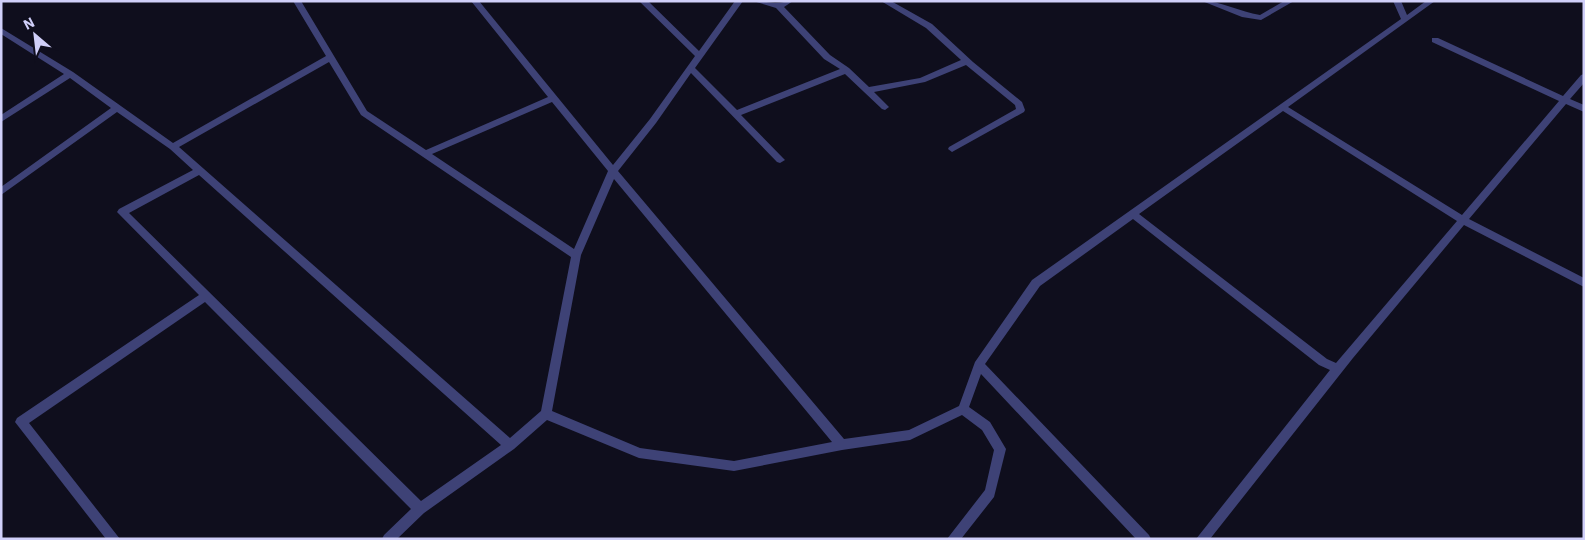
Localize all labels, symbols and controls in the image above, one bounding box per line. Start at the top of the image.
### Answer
north arrow [10,10,60,60]
text: N [20,13,38,34]

